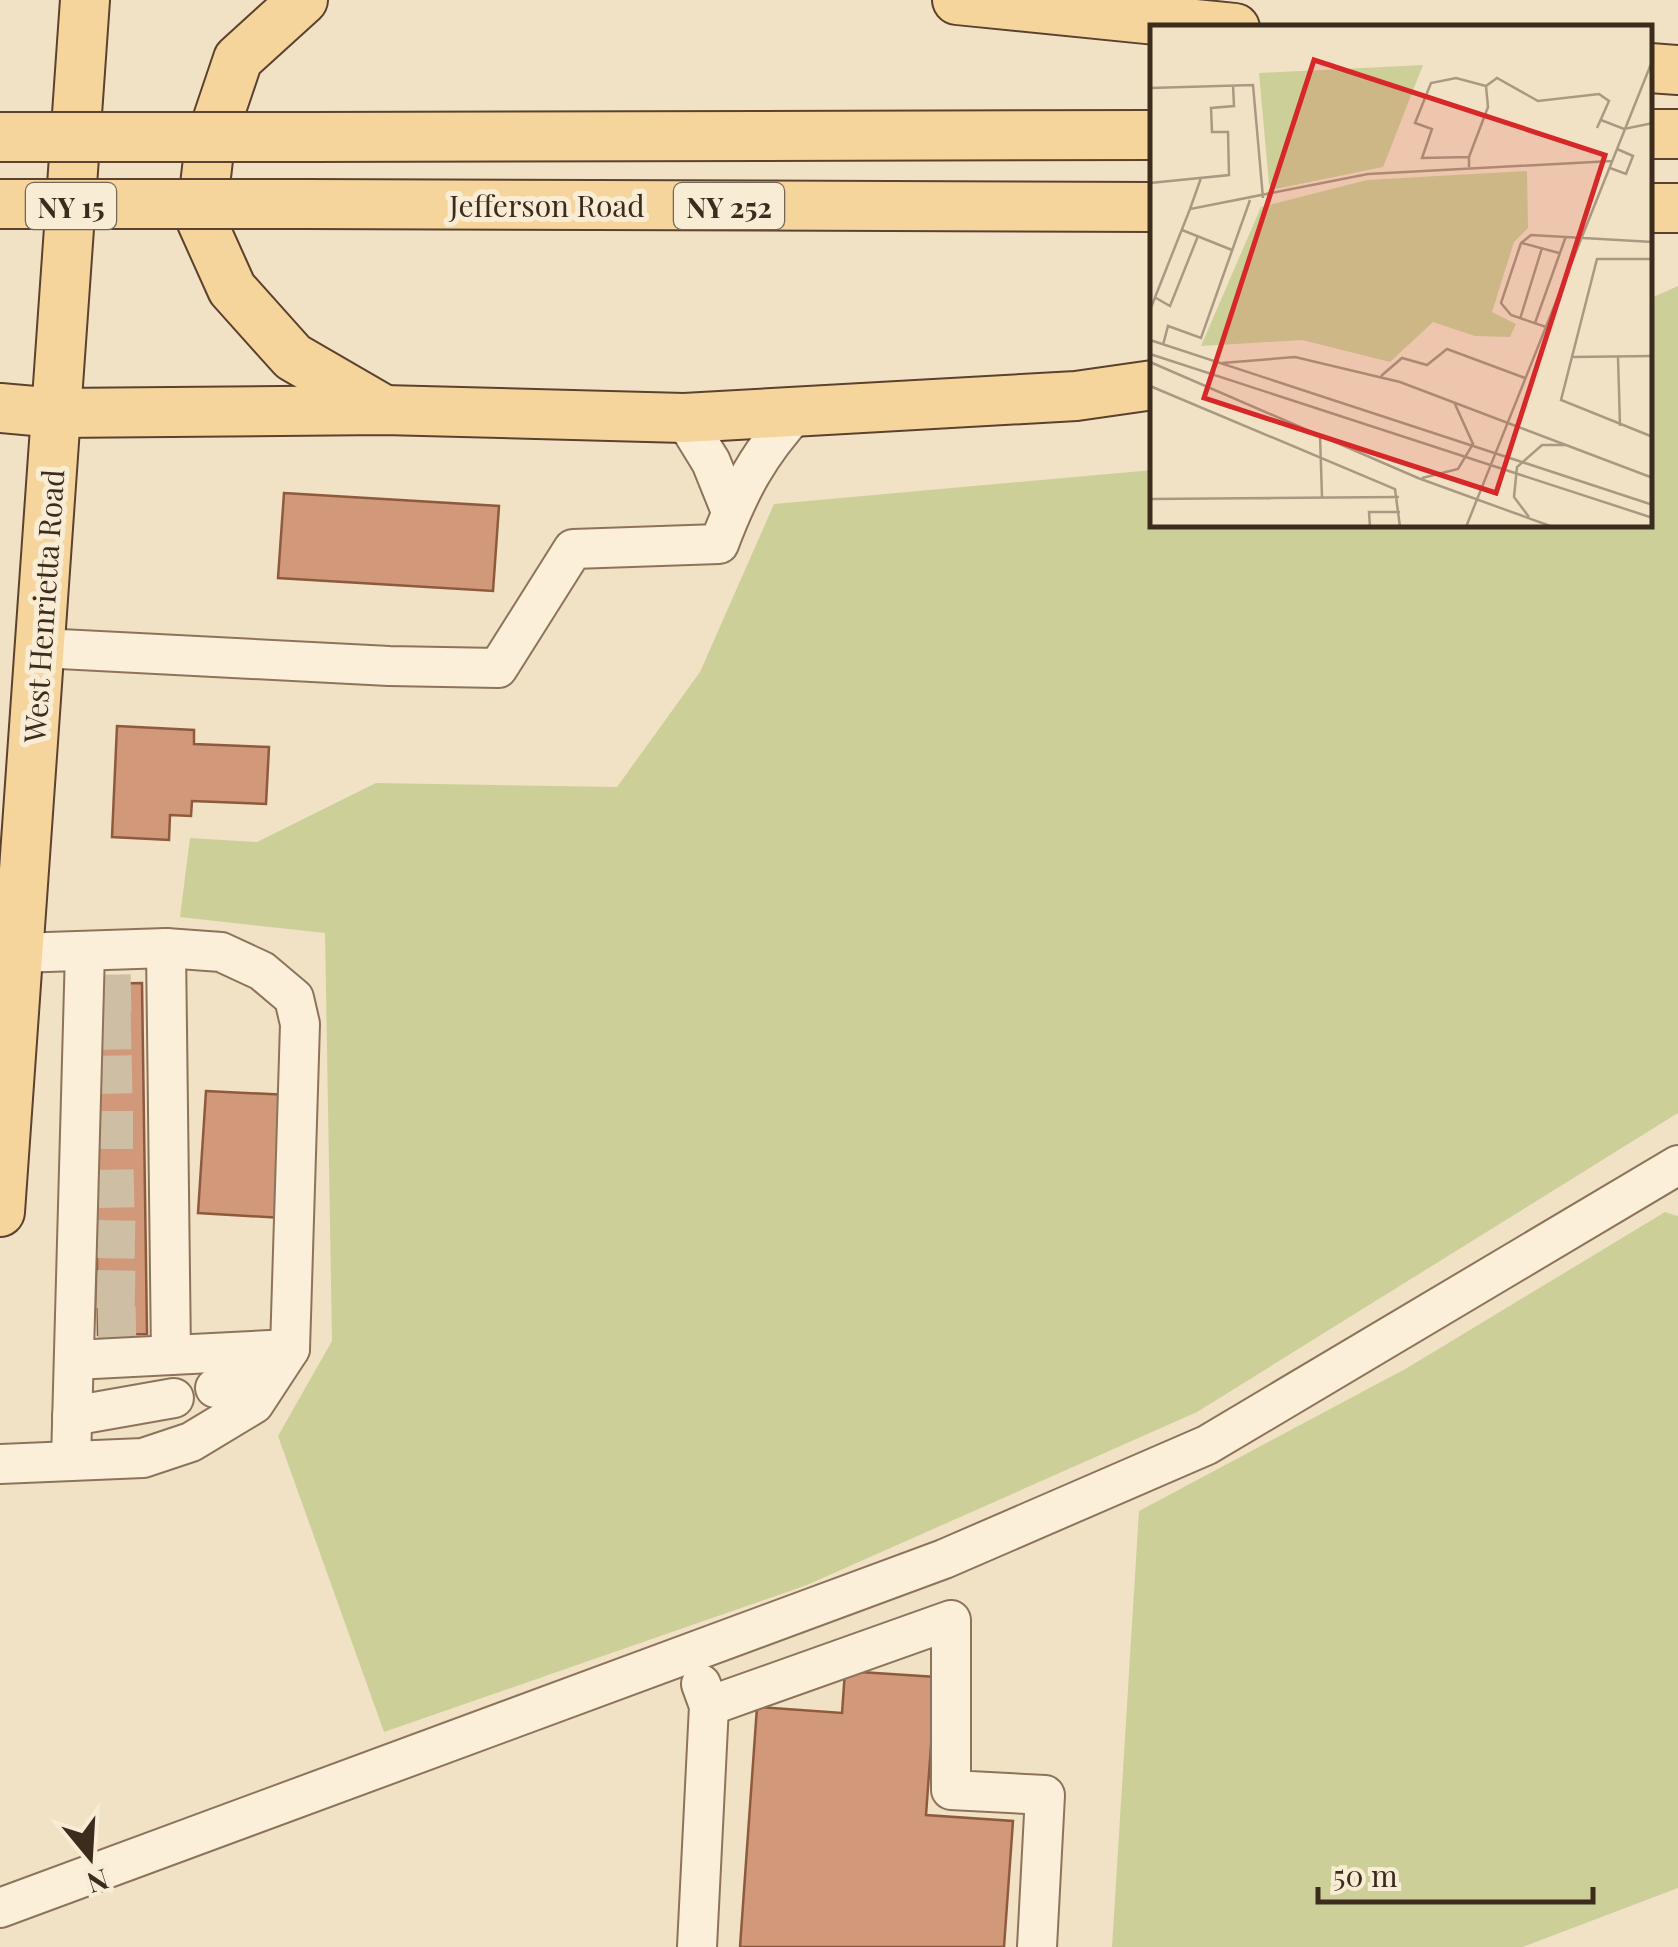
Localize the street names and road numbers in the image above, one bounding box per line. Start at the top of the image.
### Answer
road number: NY 15 [26,183,116,229]
road number: NY 252 [674,183,784,229]
street label: Jefferson Road [448,185,645,225]
street label: West Henrietta Road [13,468,73,745]

